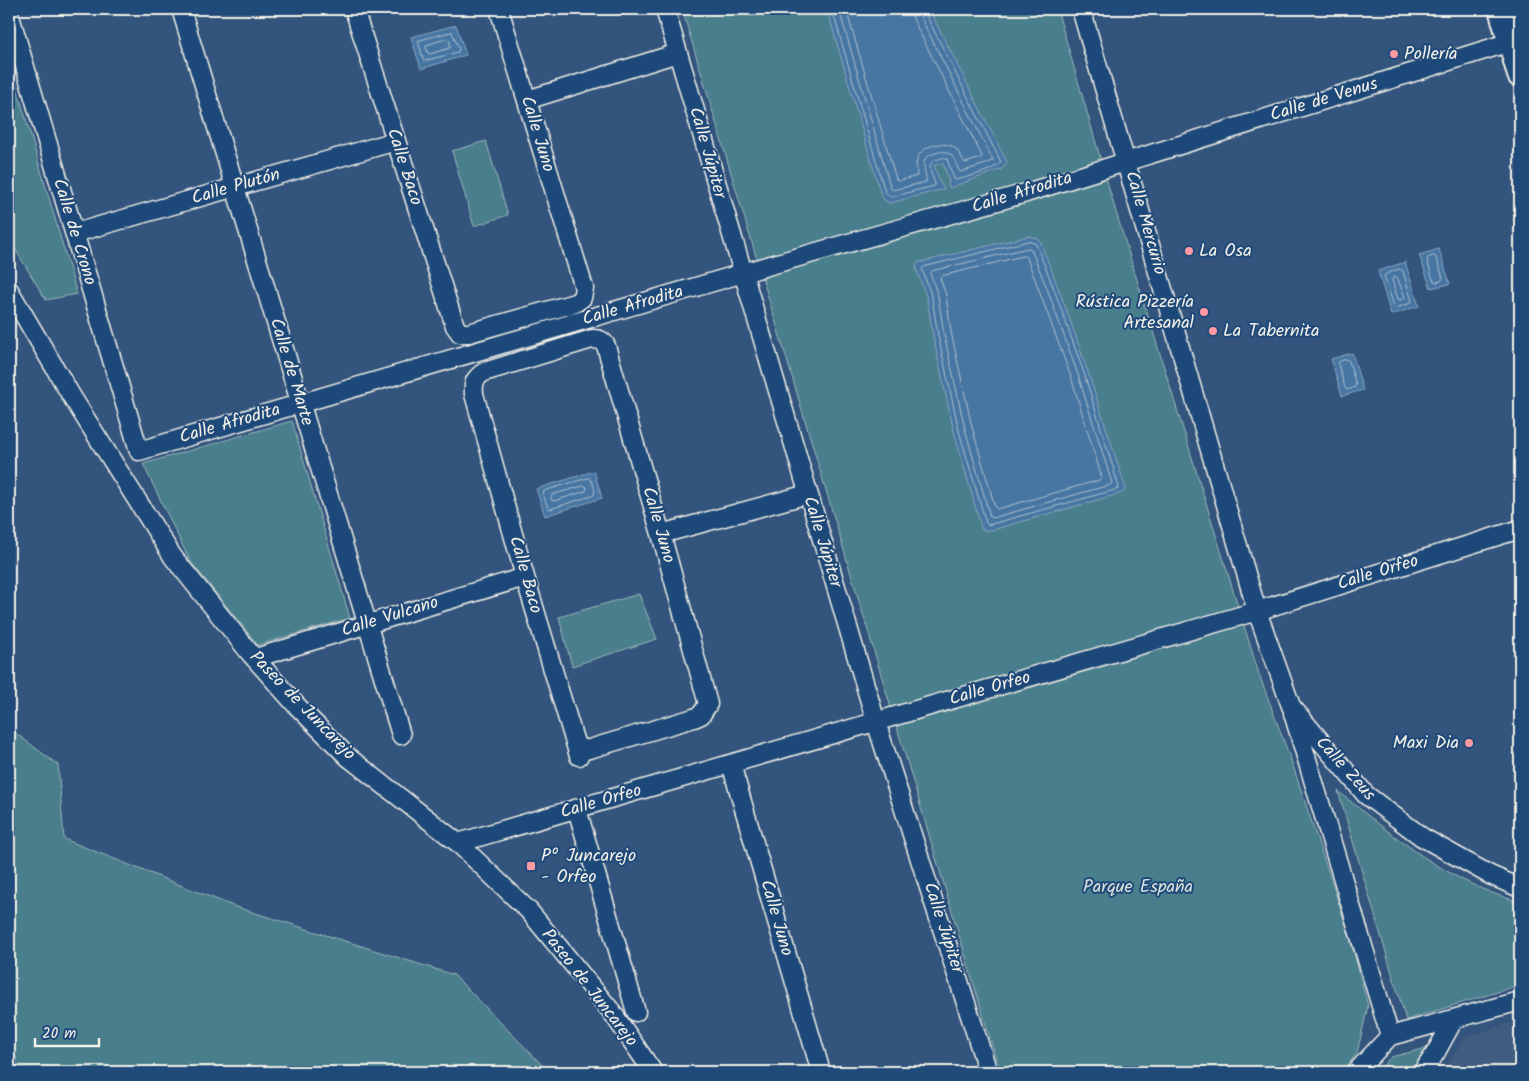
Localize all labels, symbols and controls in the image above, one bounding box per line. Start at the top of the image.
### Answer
place label: Pollería [1404,40,1458,69]
marker: Pollería [1388,48,1400,60]
street label: Calle de Venus [1267,70,1382,130]
street label: Calle Juno [512,92,562,176]
street label: Calle Júpiter [680,104,734,203]
street label: Calle Baco [378,125,430,209]
street label: Calle Plutón [188,161,284,213]
street label: Calle Afrodita [968,164,1076,222]
street label: Calle Mercurio [1116,168,1174,278]
street label: Calle de Crono [44,175,104,289]
place label: La Osa [1199,237,1252,266]
marker: La Osa [1183,245,1195,257]
street label: Calle Afrodita [579,278,687,334]
place label: Rústica Pizzería Artesanal [1076,288,1195,338]
marker: Rústica Pizzería Artesanal [1198,306,1210,318]
street label: Calle de Marte [261,315,321,429]
place label: La Tabernita [1223,317,1319,346]
marker: La Tabernita [1207,325,1219,337]
street label: Calle Afrodita [176,396,284,452]
street label: Calle Juno [633,483,683,567]
street label: Calle Júpiter [794,493,850,592]
street label: Calle Baco [500,533,550,617]
street label: Calle Orfeo [1334,547,1422,599]
street label: Calle Vulcano [338,588,442,646]
street label: Paseo de Juncarejo [242,644,362,768]
street label: Calle Orfeo [946,664,1034,714]
place label: Maxi Dia [1393,729,1459,758]
street label: Calle Zeus [1308,730,1382,808]
marker: Maxi Dia [1463,737,1475,749]
street label: Calle Orfeo [557,777,645,827]
place label: Pº Juncarejo - Orfeo [541,842,636,892]
marker: Pº Juncarejo - Orfeo [525,860,537,872]
park label: Parque España [1083,873,1193,902]
street label: Calle Juno [751,876,801,960]
street label: Calle Júpiter [915,879,972,978]
street label: Paseo de Juncarejo [533,923,645,1053]
scale bar [35,1016,99,1048]
text: 20 m [42,1022,76,1046]

